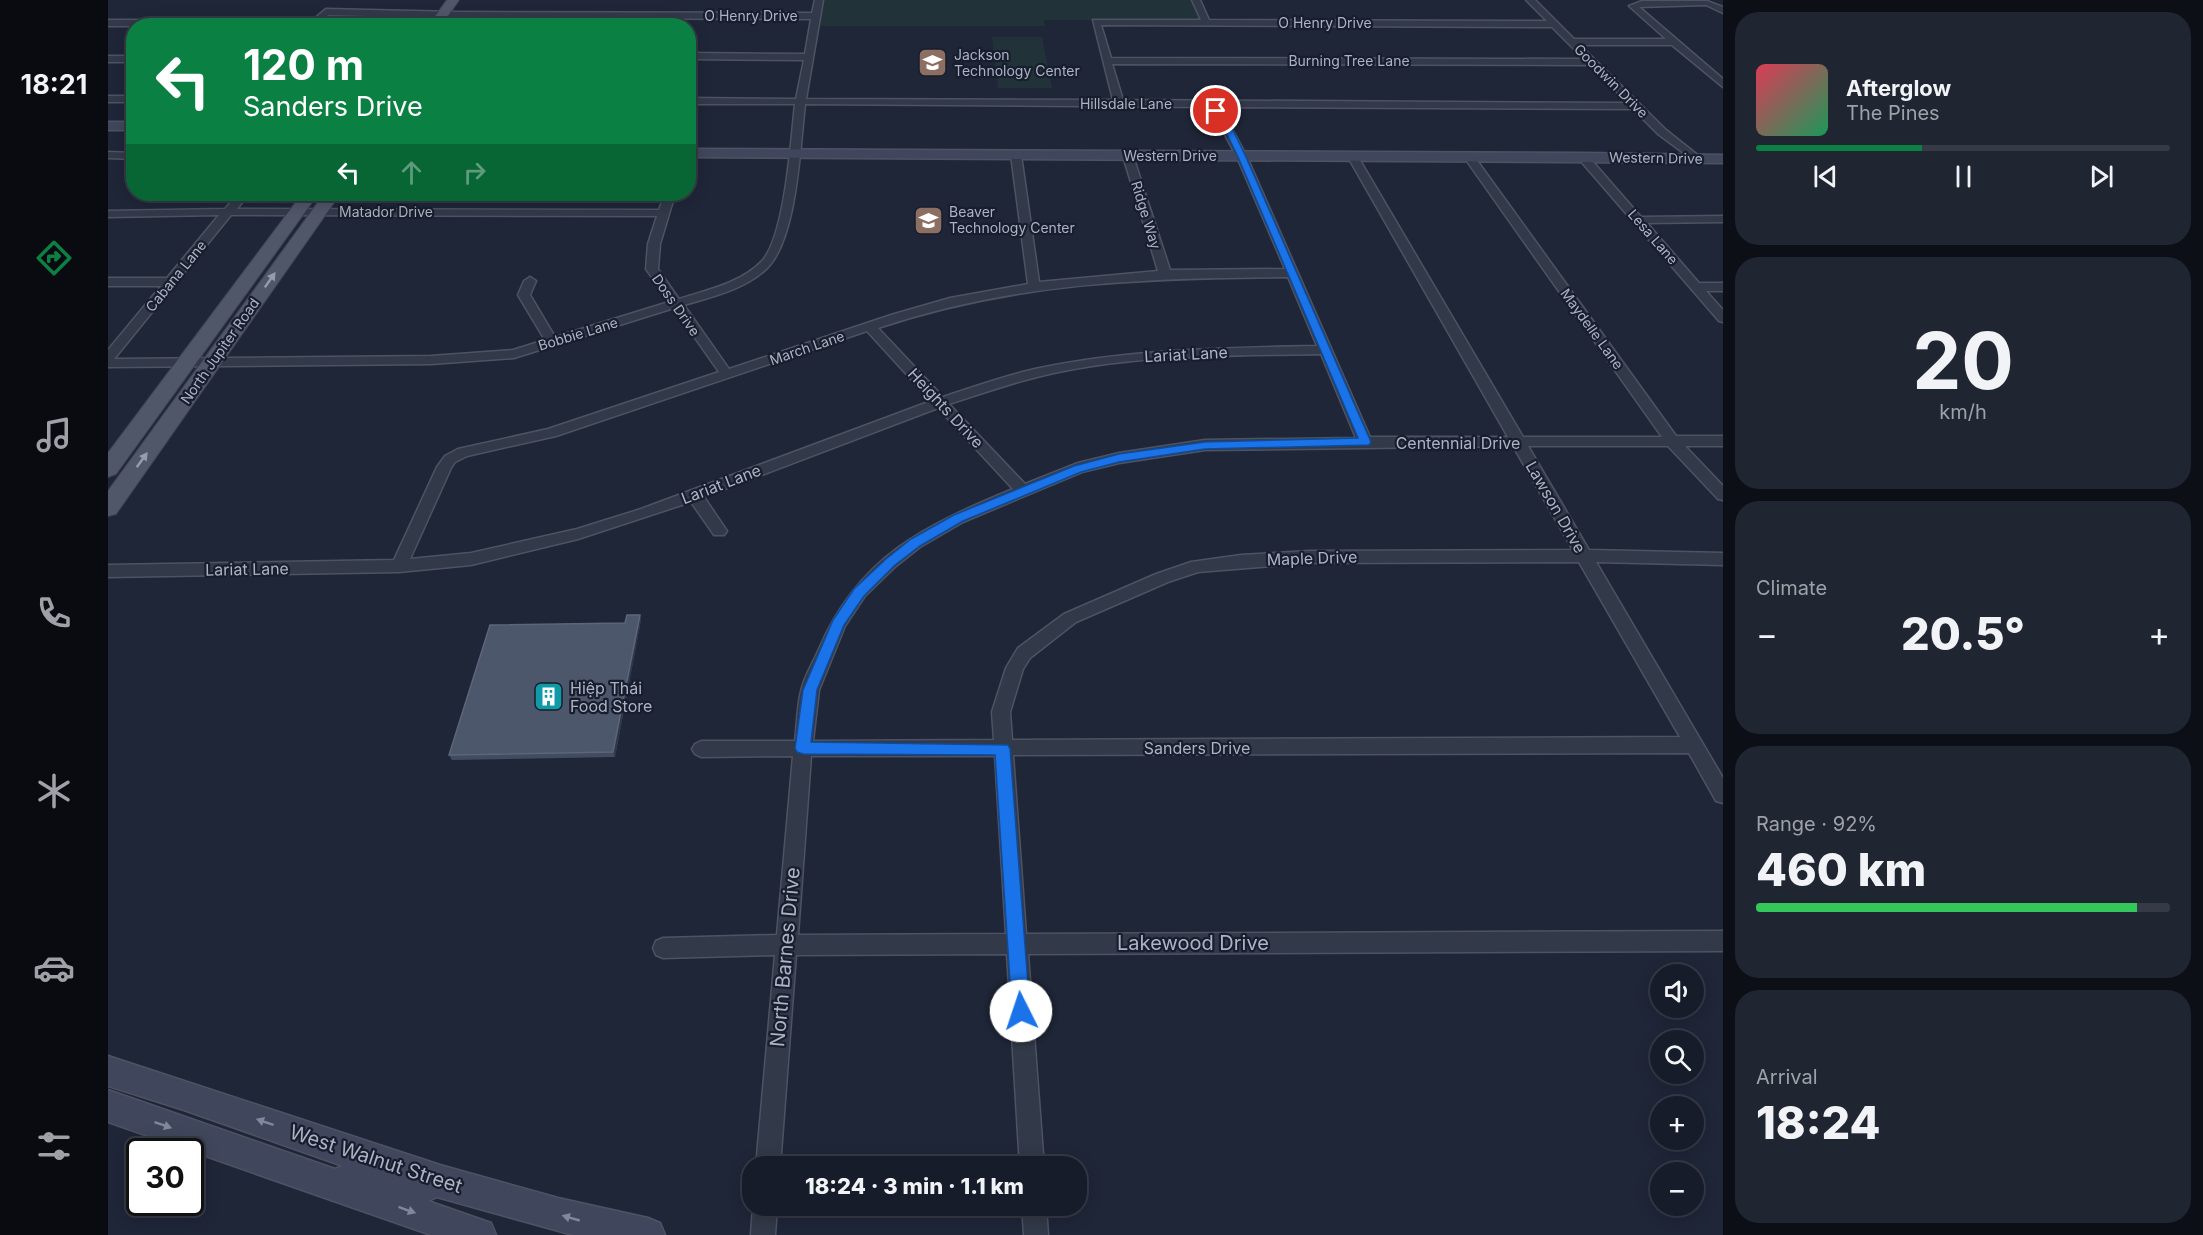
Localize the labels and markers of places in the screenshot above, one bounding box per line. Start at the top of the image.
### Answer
place label: Jackson Technology Center [954,46,1080,79]
school or university icon: Jackson Technology Center [917,47,949,79]
pin [1190,85,1241,136]
place label: Beaver Technology Center [949,203,1075,236]
school or university icon: Beaver Technology Center [912,204,944,236]
place label: Hiệp Thái Food Store [570,678,652,716]
building icon: Hiệp Thái Food Store [533,681,565,713]

